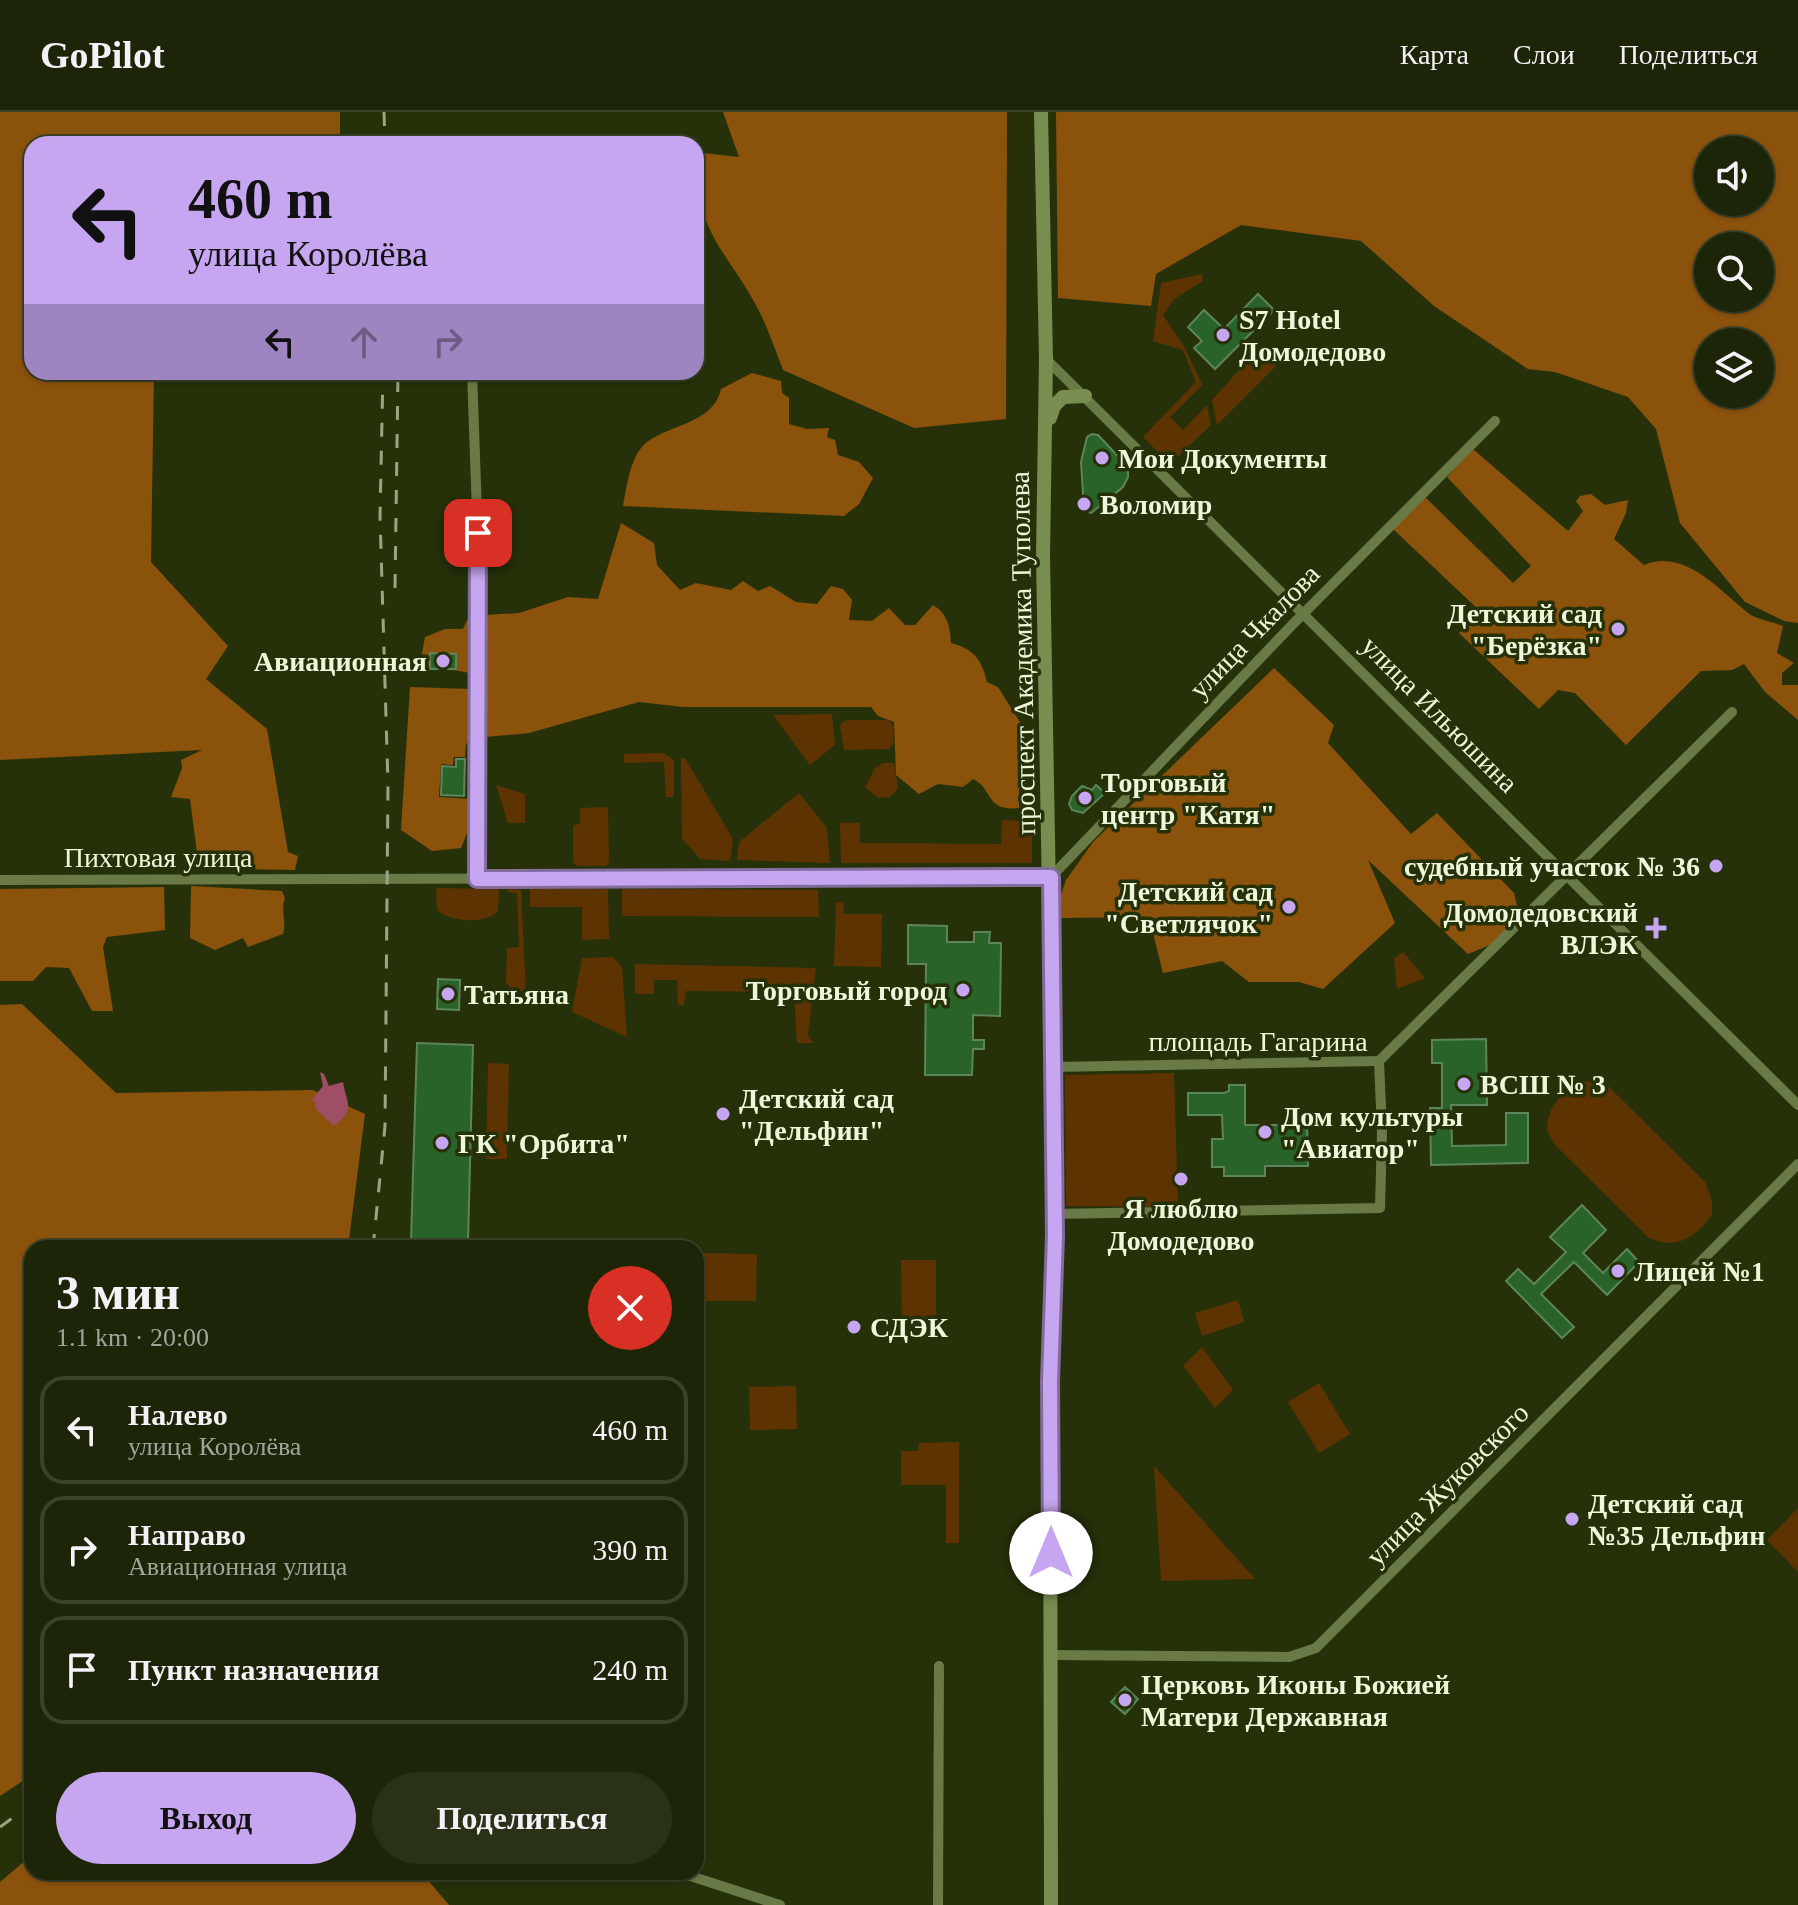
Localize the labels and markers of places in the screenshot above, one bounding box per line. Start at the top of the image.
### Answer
place label: S7 Hotel Домодедово [1239,304,1386,367]
marker: S7 Hotel Домодедово [1214,326,1232,344]
place label: Мои Документы [1118,443,1327,474]
marker: Мои Документы [1093,449,1111,467]
place label: Воломир [1100,489,1212,520]
marker: Воломир [1075,495,1093,513]
pin [444,499,512,567]
place label: Детский сад "Берёзка" [1447,598,1602,661]
marker: Детский сад "Берёзка" [1609,620,1627,638]
place label: Авиационная [254,646,427,677]
marker: Авиационная [434,652,452,670]
place label: Торговый центр "Катя" [1101,767,1275,830]
marker: Торговый центр "Катя" [1076,789,1094,807]
place label: судебный участок № 36 [1404,851,1700,882]
marker: судебный участок № 36 [1707,857,1725,875]
place label: Детский сад "Светлячок" [1104,876,1273,939]
place label: Домодедовский ВЛЭК [1443,897,1639,960]
marker: Детский сад "Светлячок" [1280,898,1298,916]
marker: Домодедовский ВЛЭК [1645,917,1667,939]
place label: Торговый город [746,975,947,1006]
place label: Татьяна [464,979,569,1010]
marker: Торговый город [954,981,972,999]
marker: Татьяна [439,985,457,1003]
place label: ВСШ № 3 [1480,1069,1606,1100]
marker: ВСШ № 3 [1455,1075,1473,1093]
place label: Детский сад "Дельфин" [739,1083,894,1146]
place label: Дом культуры "Авиатор" [1281,1101,1463,1164]
marker: Детский сад "Дельфин" [714,1105,732,1123]
marker: Дом культуры "Авиатор" [1256,1123,1274,1141]
place label: ГК "Орбита" [458,1128,630,1159]
marker: ГК "Орбита" [433,1134,451,1152]
marker: Я люблю Домодедово [1172,1170,1190,1188]
place label: Я люблю Домодедово [1107,1193,1255,1256]
place label: Лицей №1 [1634,1256,1765,1287]
marker: Лицей №1 [1609,1262,1627,1280]
place label: СДЭК [870,1312,949,1343]
marker: СДЭК [845,1318,863,1336]
place label: Детский сад №35 Дельфин [1588,1488,1765,1551]
marker: Детский сад №35 Дельфин [1563,1510,1581,1528]
place label: Церковь Иконы Божией Матери Державная [1141,1669,1450,1732]
marker: Церковь Иконы Божией Матери Державная [1116,1691,1134,1709]

